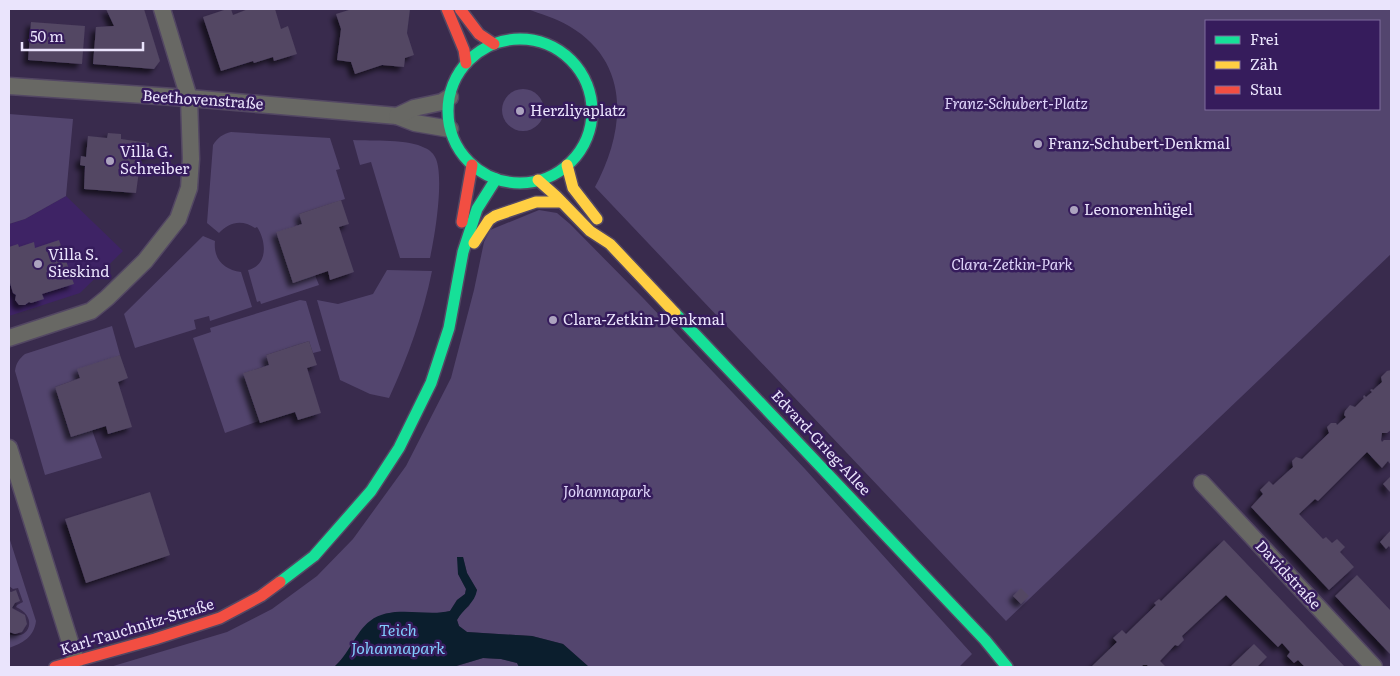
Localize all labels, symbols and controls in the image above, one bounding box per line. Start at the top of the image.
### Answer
scale bar [22,20,144,52]
legend [1205,20,1380,110]
text: 50 m [30,24,64,47]
text: Frei [1250,27,1279,50]
text: Zäh [1250,52,1278,75]
text: Stau [1250,77,1282,100]
street label: Beethovenstraße [142,83,265,114]
park label: Franz-Schubert-Platz [944,91,1088,114]
place label: Herzliyaplatz [530,98,625,121]
marker: Herzliyaplatz [514,105,526,117]
place label: Franz-Schubert-Denkmal [1048,131,1230,154]
marker: Franz-Schubert-Denkmal [1032,138,1044,150]
place label: Villa G. Schreiber [120,139,189,179]
marker: Villa G. Schreiber [104,155,116,167]
place label: Leonorenhügel [1084,197,1193,220]
marker: Leonorenhügel [1068,204,1080,216]
place label: Villa S. Sieskind [48,242,109,282]
park label: Clara-Zetkin-Park [951,252,1074,275]
marker: Villa S. Sieskind [32,258,44,270]
place label: Clara-Zetkin-Denkmal [563,307,725,330]
marker: Clara-Zetkin-Denkmal [547,314,559,326]
street label: Edvard-Grieg-Allee [767,384,877,500]
park label: Johannapark [563,479,652,502]
street label: Davidstraße [1251,534,1327,614]
street label: Karl-Tauchnitz-Straße [57,591,217,660]
water label: Teich Johannapark [351,617,445,659]

